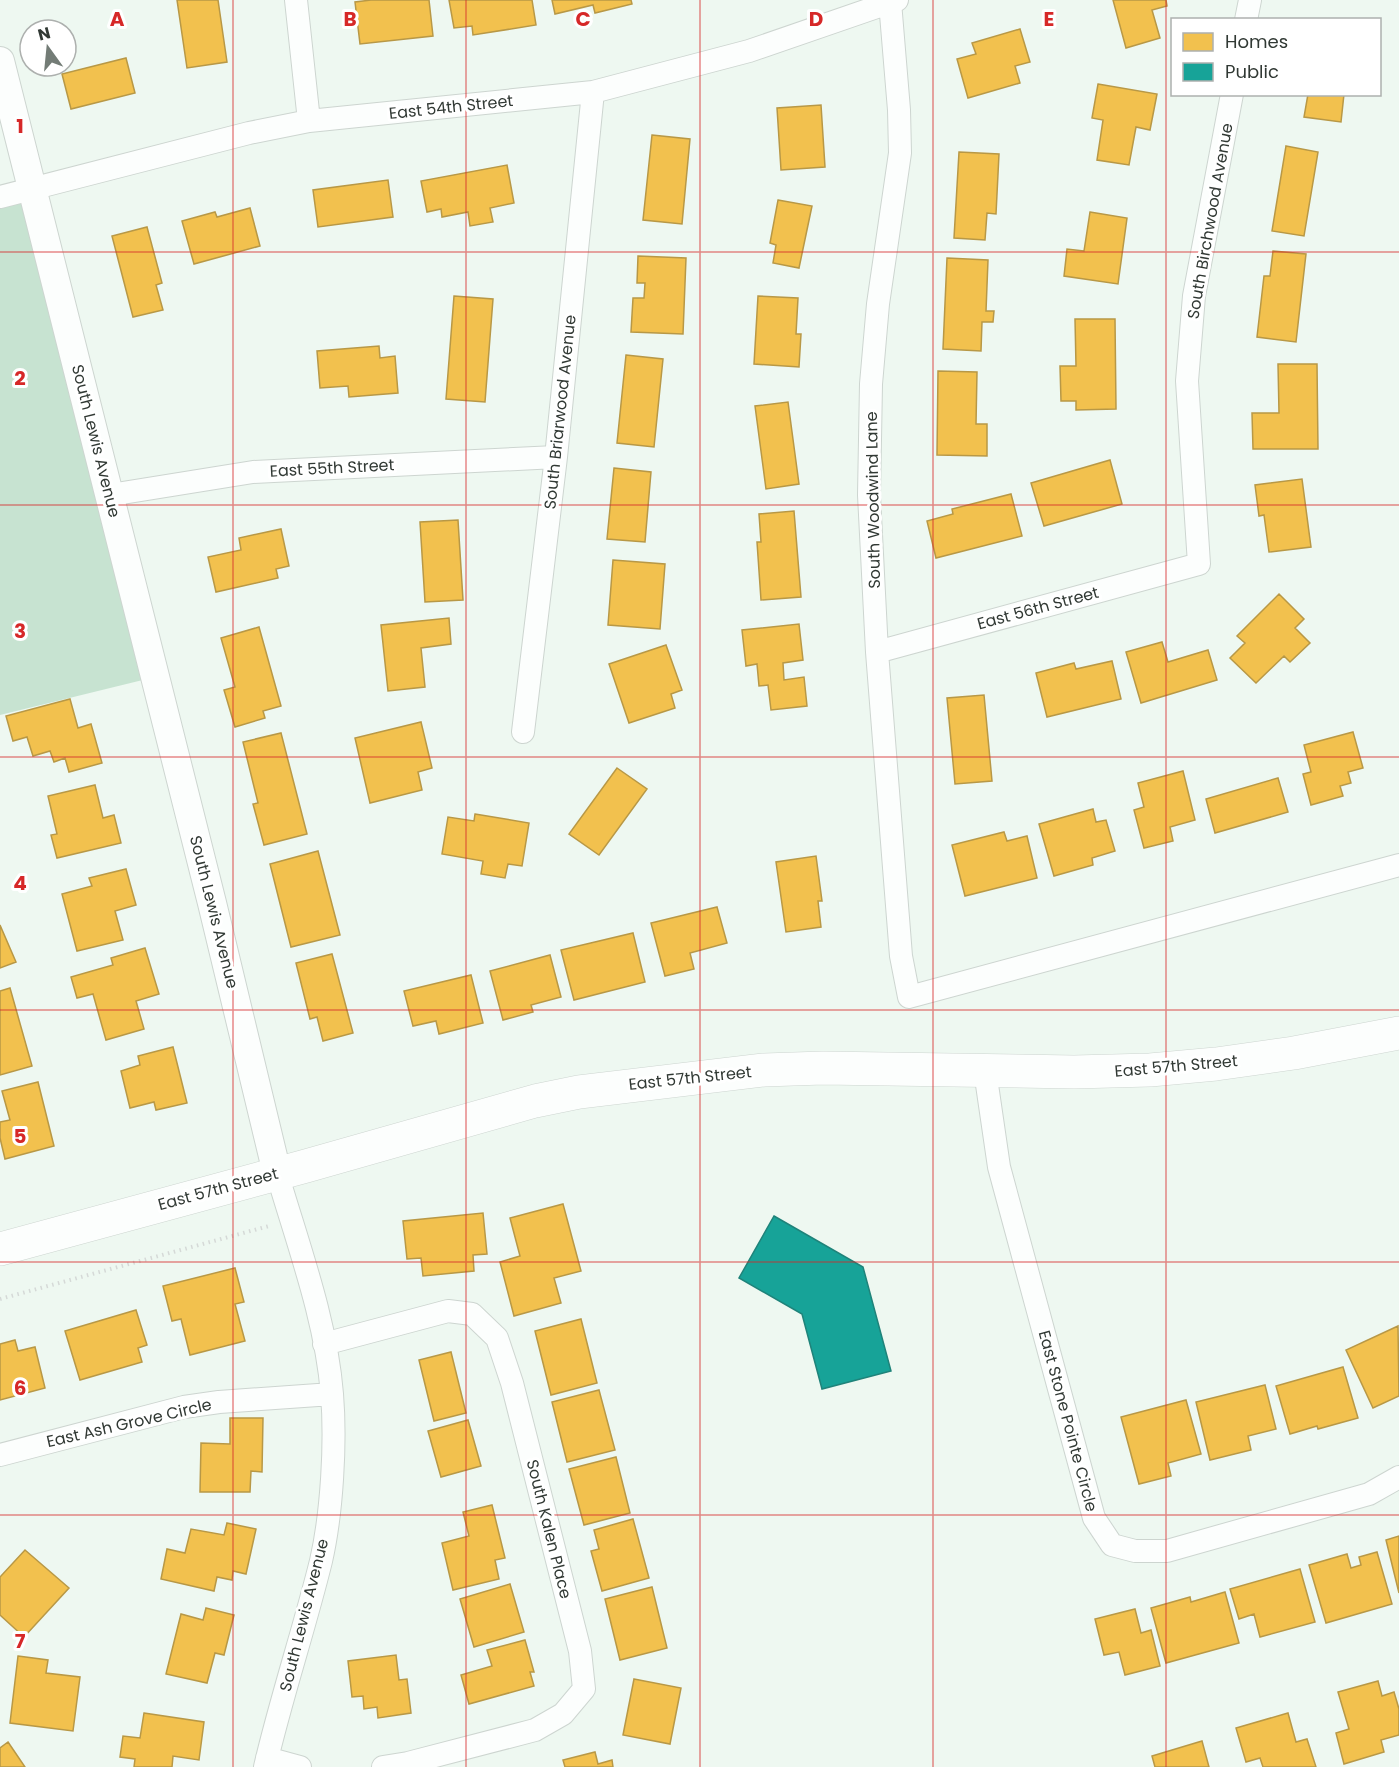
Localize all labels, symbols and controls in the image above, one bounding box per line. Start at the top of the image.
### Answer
text: A [110,5,125,33]
text: B [343,5,357,33]
text: C [575,5,591,33]
text: D [809,5,823,33]
text: E [1044,5,1054,33]
north arrow [18,18,78,78]
legend [1171,18,1381,96]
text: N [35,21,53,47]
text: Homes [1225,29,1288,54]
text: Public [1225,59,1279,84]
street label: East 54th Street [388,89,514,125]
text: 1 [16,112,24,140]
street label: South Birchwood Avenue [1181,121,1239,321]
street label: South Briarwood Avenue [538,314,582,510]
street label: South Lewis Avenue [66,362,126,520]
text: 2 [14,364,26,392]
street label: South Woodwind Lane [860,411,886,589]
street label: East 55th Street [269,453,395,483]
street label: East 56th Street [975,581,1101,635]
text: 3 [14,617,26,645]
street label: South Lewis Avenue [184,833,244,991]
text: 4 [13,869,27,897]
street label: East 57th Street [1114,1049,1239,1083]
street label: East 57th Street [627,1060,753,1096]
text: 5 [14,1122,27,1150]
street label: East 57th Street [155,1162,281,1216]
street label: East Stone Pointe Circle [1033,1328,1103,1514]
text: 6 [14,1374,26,1402]
street label: East Ash Grove Circle [44,1393,214,1453]
street label: South Kalen Place [521,1457,577,1601]
street label: South Lewis Avenue [274,1536,334,1694]
text: 7 [15,1627,26,1655]

